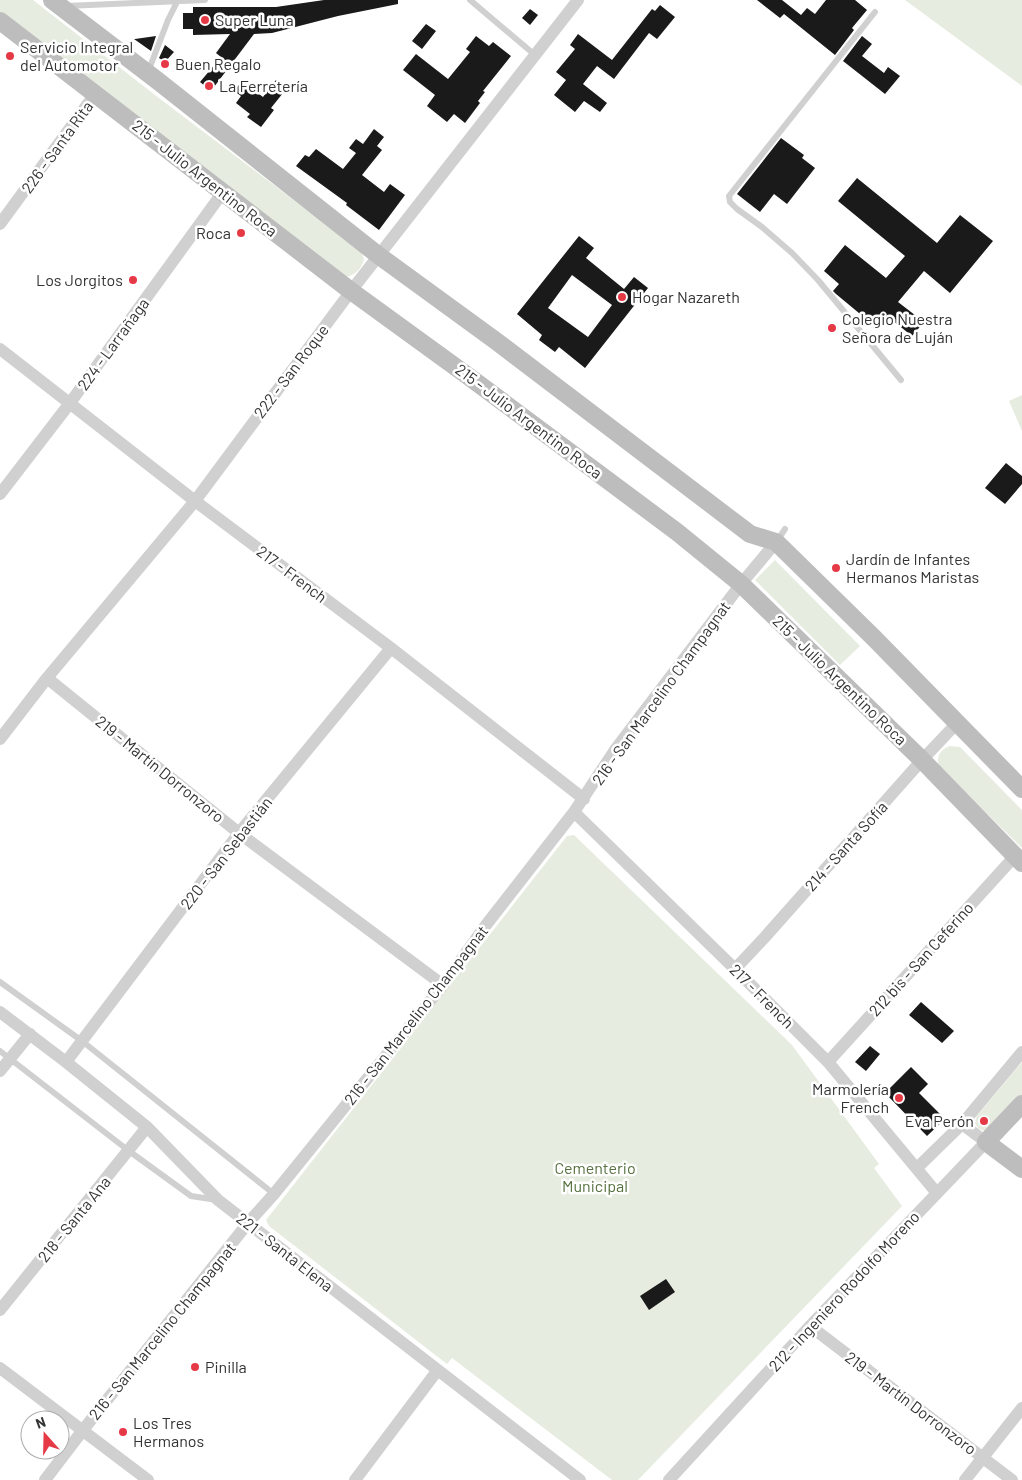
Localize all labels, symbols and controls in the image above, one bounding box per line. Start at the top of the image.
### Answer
place label: Super Luna [215,10,294,29]
marker: Super Luna [199,14,211,26]
place label: Servicio Integral del Automotor [20,37,133,74]
marker: Servicio Integral del Automotor [4,50,16,62]
place label: Buen Regalo [175,54,261,73]
marker: Buen Regalo [159,58,171,70]
place label: La Ferretería [219,76,308,95]
marker: La Ferretería [203,80,215,92]
street label: 226 - Santa Rita [17,97,96,196]
street label: 215 - Julio Argentino Roca [129,115,281,241]
place label: Roca [196,223,231,243]
marker: Roca [235,227,247,239]
place label: Los Jorgitos [36,270,123,289]
marker: Los Jorgitos [127,274,139,286]
place label: Hogar Nazareth [632,287,740,306]
marker: Hogar Nazareth [616,291,628,303]
street label: 224 - Larrañaga [73,294,152,393]
place label: Colegio Nuestra Señora de Luján [842,309,953,346]
street label: 222 - San Roque [249,320,332,421]
marker: Colegio Nuestra Señora de Luján [826,322,838,334]
street label: 215 - Julio Argentino Roca [452,359,606,482]
street label: 217 - French [253,541,331,606]
place label: Jardín de Infantes Hermanos Maristas [846,549,979,586]
marker: Jardín de Infantes Hermanos Maristas [830,562,842,574]
street label: 216 - San Marcelino Champagnat [588,597,734,788]
street label: 215 - Julio Argentino Roca [769,611,911,749]
street label: 219 - Martín Dorronzoro [92,711,228,826]
street label: 220 - San Sebastián [176,793,275,913]
street label: 214 - Santa Sofía [800,797,891,894]
street label: 212 bis - San Ceferino [864,898,977,1020]
street label: 216 - San Marcelino Champagnat [340,921,492,1108]
street label: 217 - French [726,960,798,1032]
place label: Marmolería French [812,1079,889,1116]
marker: Marmolería French [893,1092,905,1104]
place label: Eva Perón [905,1111,974,1130]
marker: Eva Perón [978,1115,990,1127]
park label: Cementerio Municipal [554,1158,636,1195]
street label: 218 - Santa Ana [33,1172,114,1265]
street label: 212 - Ingeniero Rodolfo Moreno [764,1207,923,1375]
street label: 221 - Santa Elena [233,1208,337,1295]
street label: 216 - San Marcelino Champagnat [84,1238,239,1423]
street label: 219 - Martín Dorronzoro [842,1347,981,1458]
place label: Pinilla [205,1357,247,1376]
marker: Pinilla [189,1361,201,1373]
north arrow [20,1410,70,1460]
text: N [33,1413,48,1432]
place label: Los Tres Hermanos [133,1413,204,1450]
marker: Los Tres Hermanos [117,1426,129,1438]

